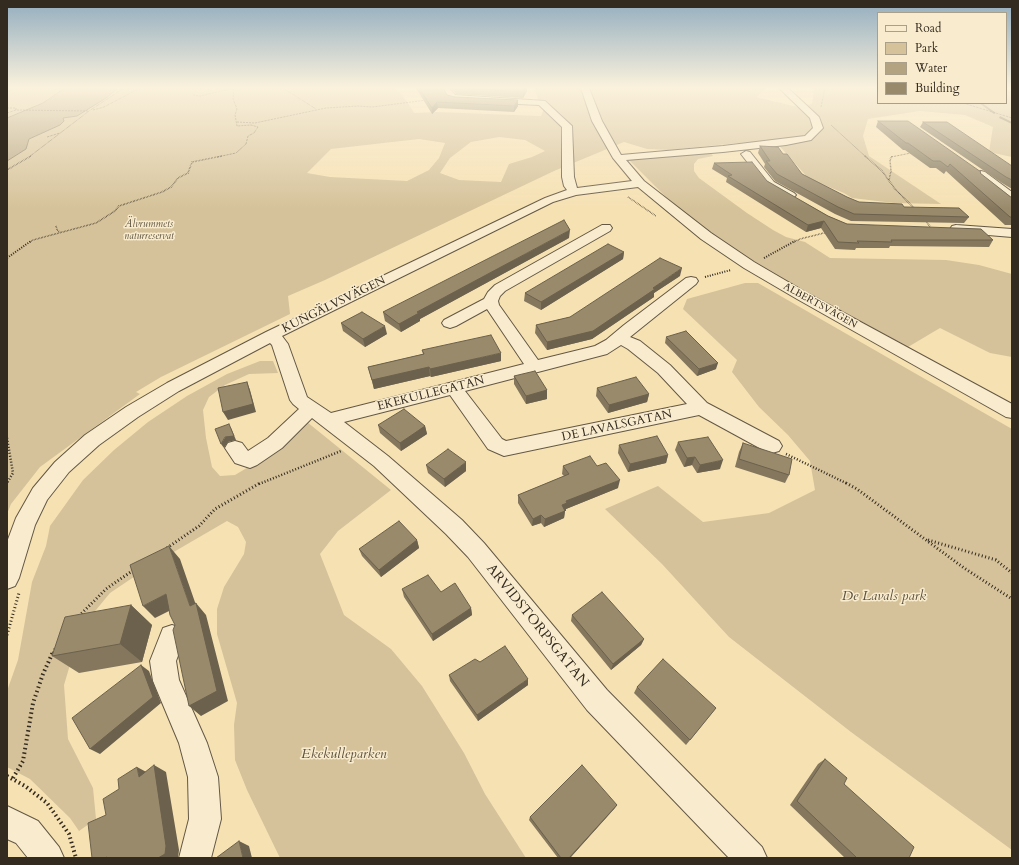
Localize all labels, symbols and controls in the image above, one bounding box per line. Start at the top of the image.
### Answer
legend [877,12,1007,104]
text: Road [915,20,941,36]
text: Park [915,40,938,56]
text: Water [915,60,947,76]
text: Building [915,80,959,96]
park label: Älvrummets naturreservat [124,219,174,242]
street label: KUNGÄLVSVÄGEN [280,274,388,336]
street label: ALBERTSVÄGEN [781,281,859,331]
street label: EKEKULLEGATAN [376,374,486,414]
street label: DE LAVALSGATAN [561,407,673,445]
street label: ARVIDSTORPSGATAN [482,561,592,691]
park label: De Lavals park [842,589,926,605]
park label: Ekekulleparken [301,747,387,763]

